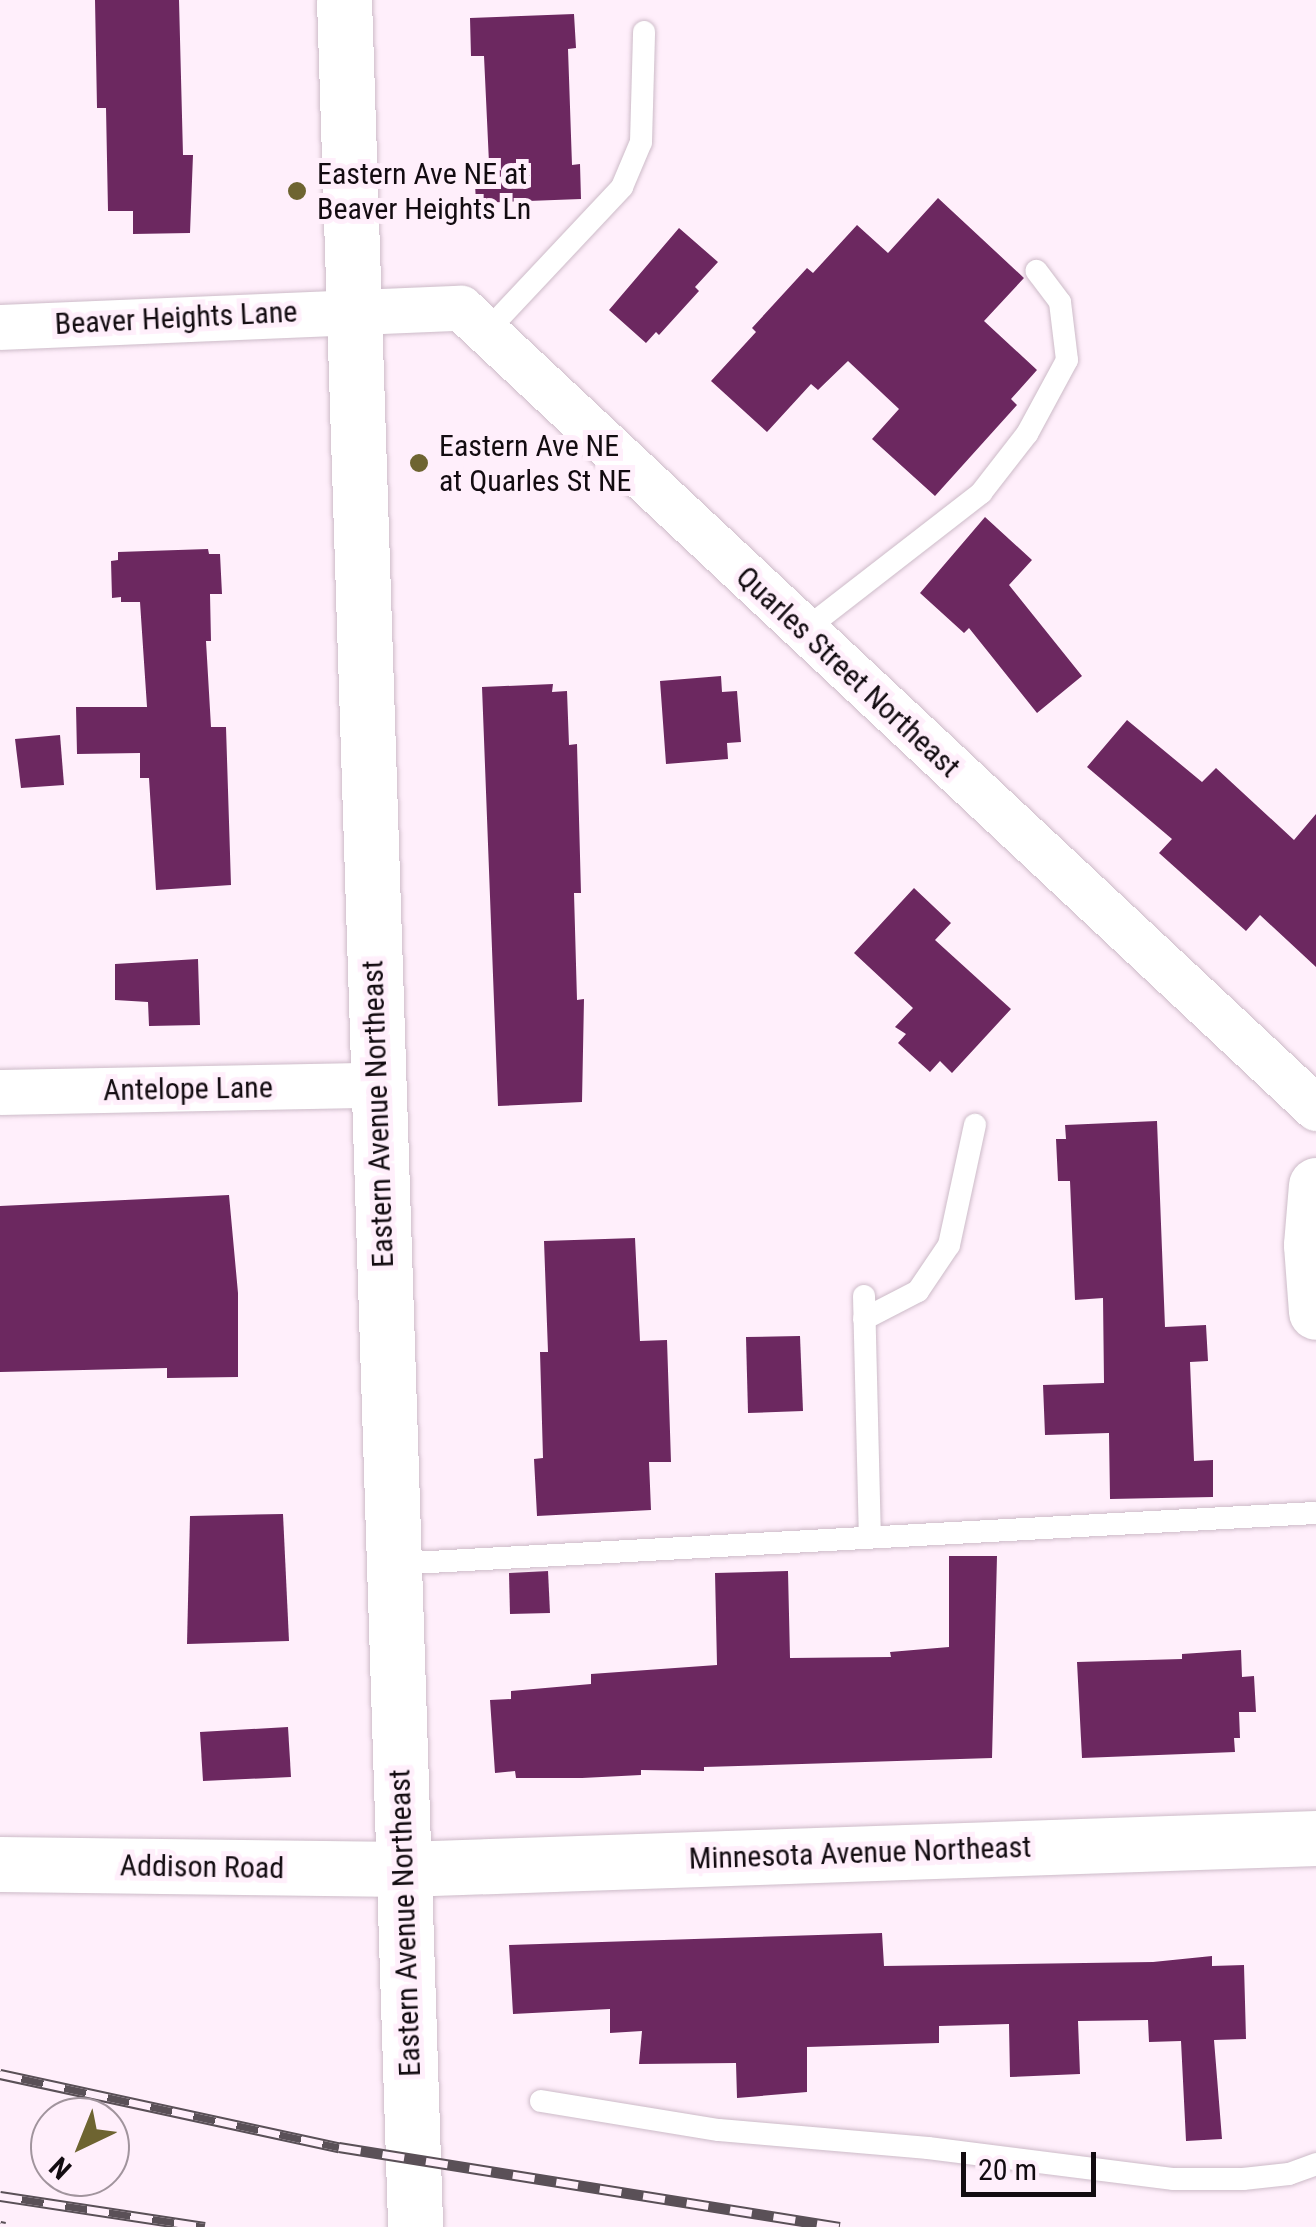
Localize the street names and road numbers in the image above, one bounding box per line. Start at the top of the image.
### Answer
street label: Beaver Heights Lane [54,294,298,342]
street label: Quarles Street Northeast [729,559,967,785]
street label: Eastern Avenue Northeast [355,960,401,1268]
street label: Antelope Lane [103,1070,273,1108]
street label: Eastern Avenue Northeast [382,1769,428,2077]
street label: Minnesota Avenue Northeast [688,1829,1032,1877]
street label: Addison Road [120,1848,284,1886]

